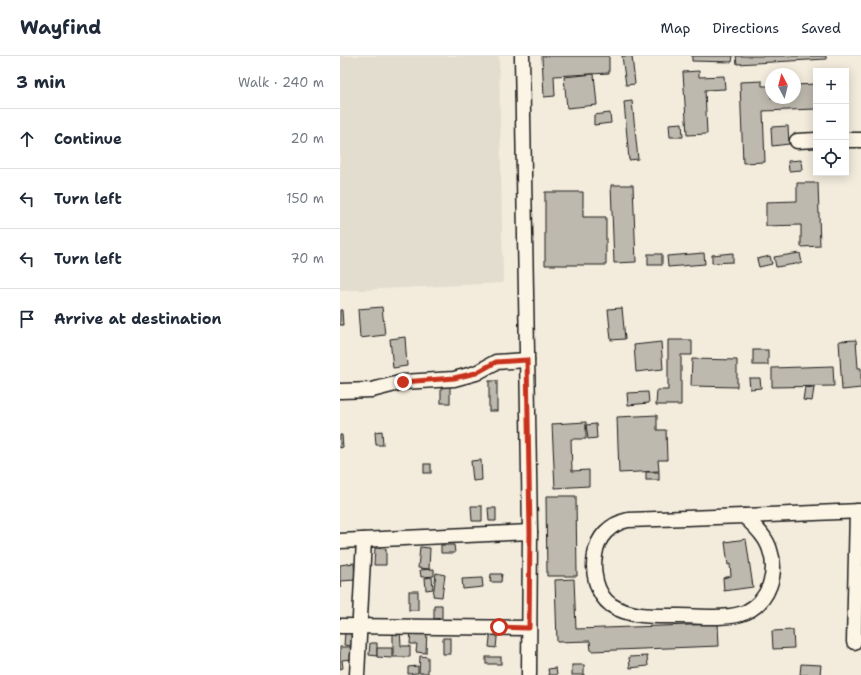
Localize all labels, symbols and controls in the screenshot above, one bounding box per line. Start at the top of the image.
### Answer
text: Wayfind [20,15,101,40]
text: Map [661,19,691,37]
text: Directions [713,19,779,37]
text: Saved [801,19,841,37]
north arrow [765,68,801,104]
map controls [813,68,849,176]
button: + [813,68,849,104]
text: 3 min [16,71,66,93]
text: Walk · 240 m [238,74,324,91]
button: − [813,104,849,140]
icon: ahead [16,128,38,150]
text: Continue [54,129,122,149]
text: 20 m [291,130,324,147]
button: locate [813,140,849,176]
icon: left [16,188,38,210]
text: Turn left [54,189,122,209]
text: 150 m [286,190,324,207]
icon: left [16,248,38,270]
text: Turn left [54,249,122,269]
text: 70 m [290,250,324,267]
icon: arrive [16,308,38,330]
text: Arrive at destination [54,309,222,329]
route end [394,373,412,391]
route start [490,618,508,636]

